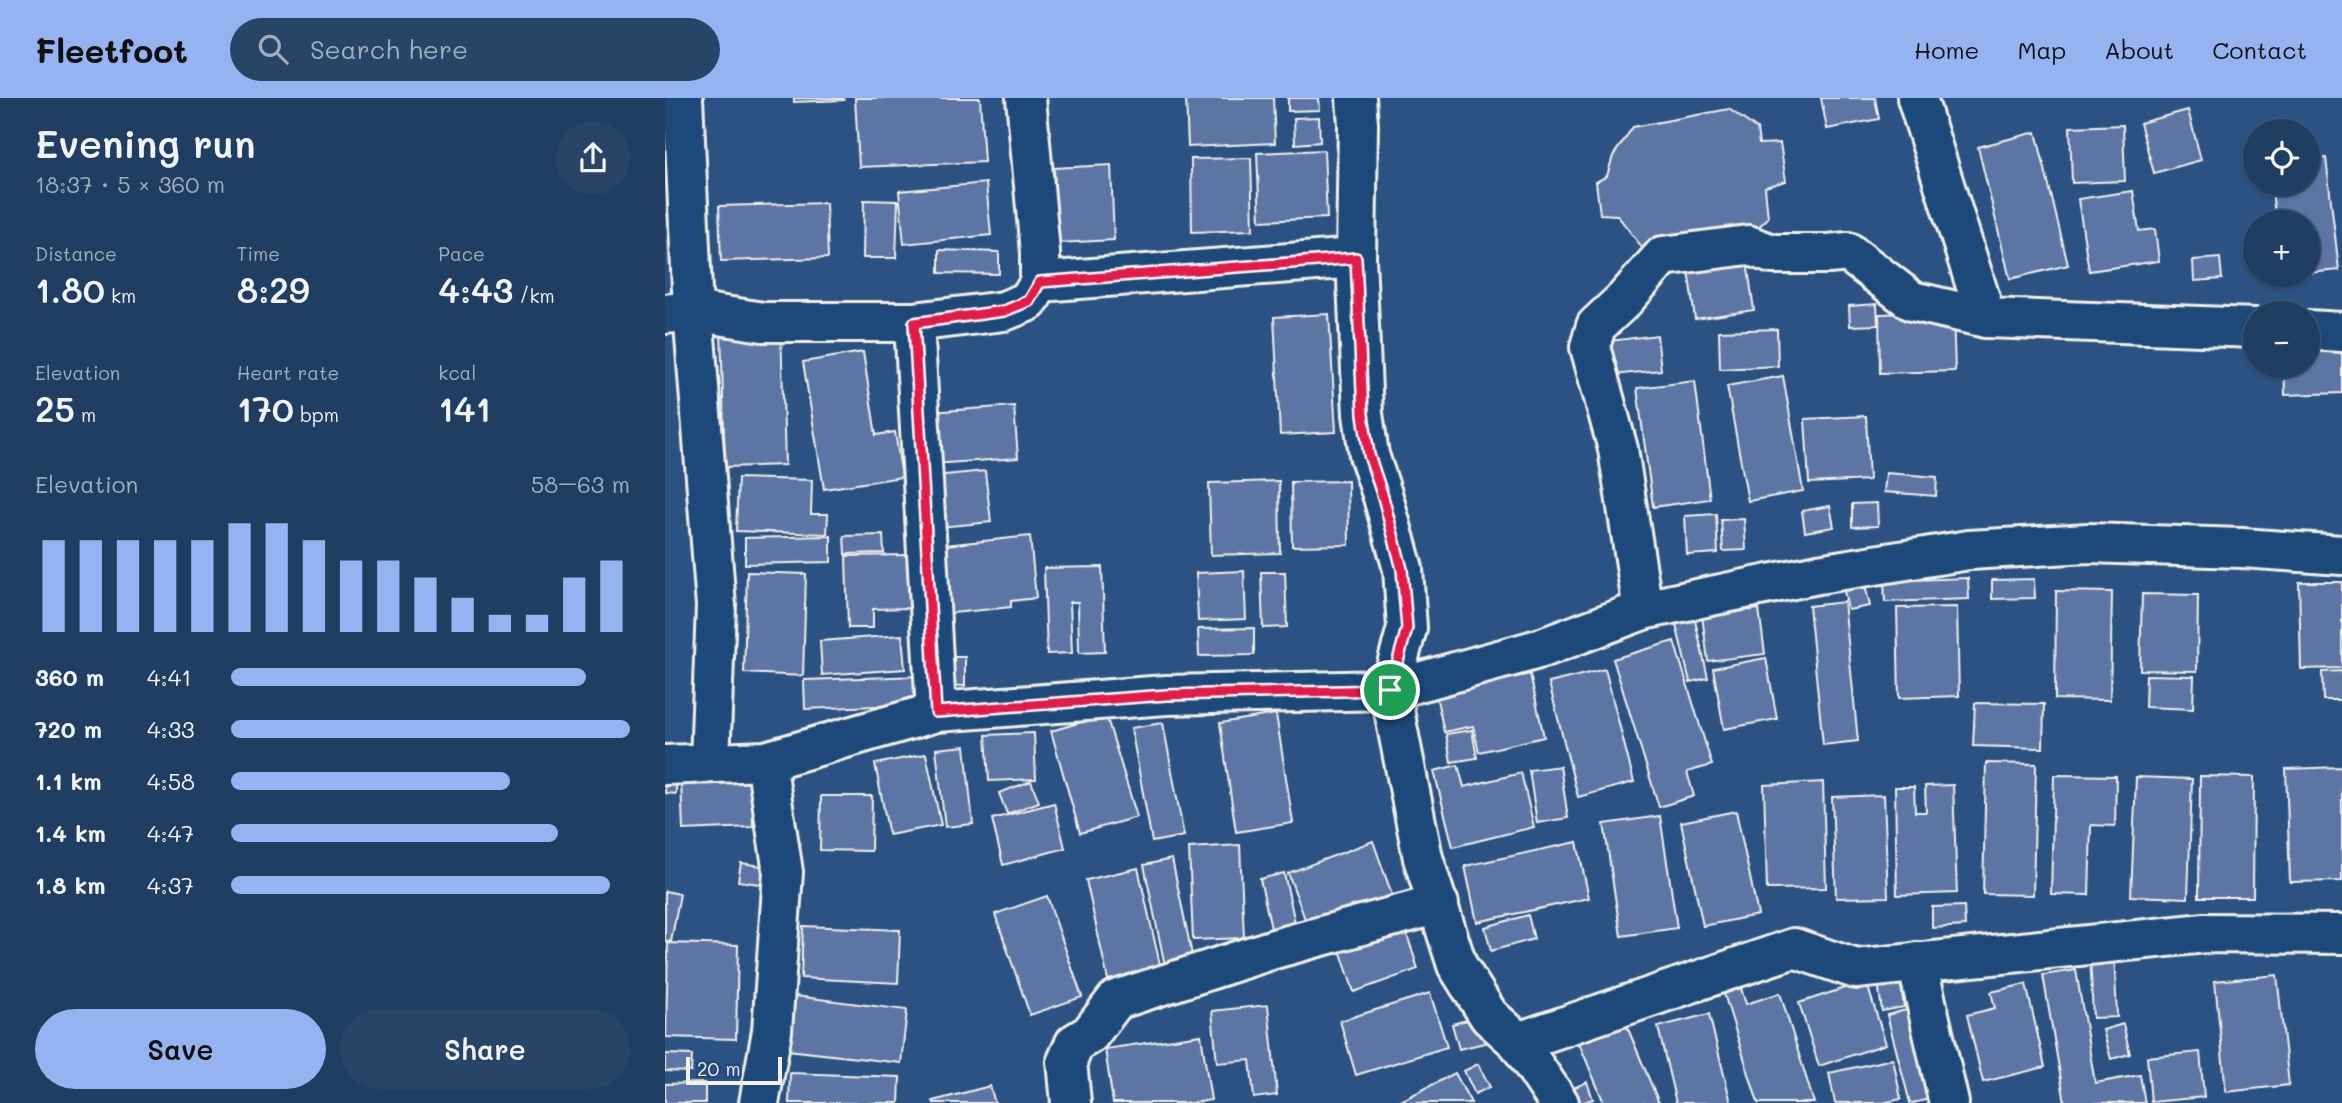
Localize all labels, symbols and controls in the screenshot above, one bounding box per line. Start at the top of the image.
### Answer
search box [230,18,720,81]
text: Fleetfoot [35,28,188,71]
icon: search [254,30,292,68]
text: Search here [310,32,468,66]
text: Home [1914,34,1979,65]
text: Map [2017,34,2066,65]
text: About [2104,34,2174,65]
text: Contact [2212,34,2307,65]
text: Evening run [35,118,256,168]
map controls [2243,119,2320,378]
button: locate [2243,119,2320,196]
button: share [556,121,630,195]
text: 18:37 · 5 × 360 m [35,169,225,199]
button: + [2243,210,2320,287]
text: Distance [35,241,117,266]
text: Time [237,241,280,266]
text: Pace [438,241,485,266]
text: 1.80 [35,266,105,312]
text: 8:29 [237,266,310,312]
text: 4:43 [438,266,513,312]
text: km [105,283,136,308]
text: /km [513,283,555,308]
button: − [2243,301,2320,378]
text: Elevation [35,360,120,385]
text: Heart rate [237,360,339,385]
text: kcal [438,360,476,385]
text: 25 [35,385,75,431]
text: 170 [237,385,294,431]
text: 141 [438,385,491,431]
text: m [75,402,96,427]
text: bpm [294,402,339,427]
text: Elevation [35,469,138,499]
text: 58–63 m [531,469,630,499]
pin [1360,660,1420,720]
text: 360 m [35,662,104,692]
text: 4:41 [147,662,191,692]
icon: arrive [1371,671,1409,709]
text: 720 m [35,714,102,744]
text: 4:33 [147,714,195,744]
text: 1.1 km [35,766,101,796]
text: 4:58 [147,766,195,796]
text: 1.4 km [35,818,106,848]
text: 4:47 [147,818,194,848]
text: 1.8 km [35,870,105,900]
text: 4:37 [147,870,194,900]
button: Save [35,1009,326,1089]
button: Share [340,1009,630,1089]
scale bar [686,1054,782,1086]
text: 20 m [697,1056,741,1081]

